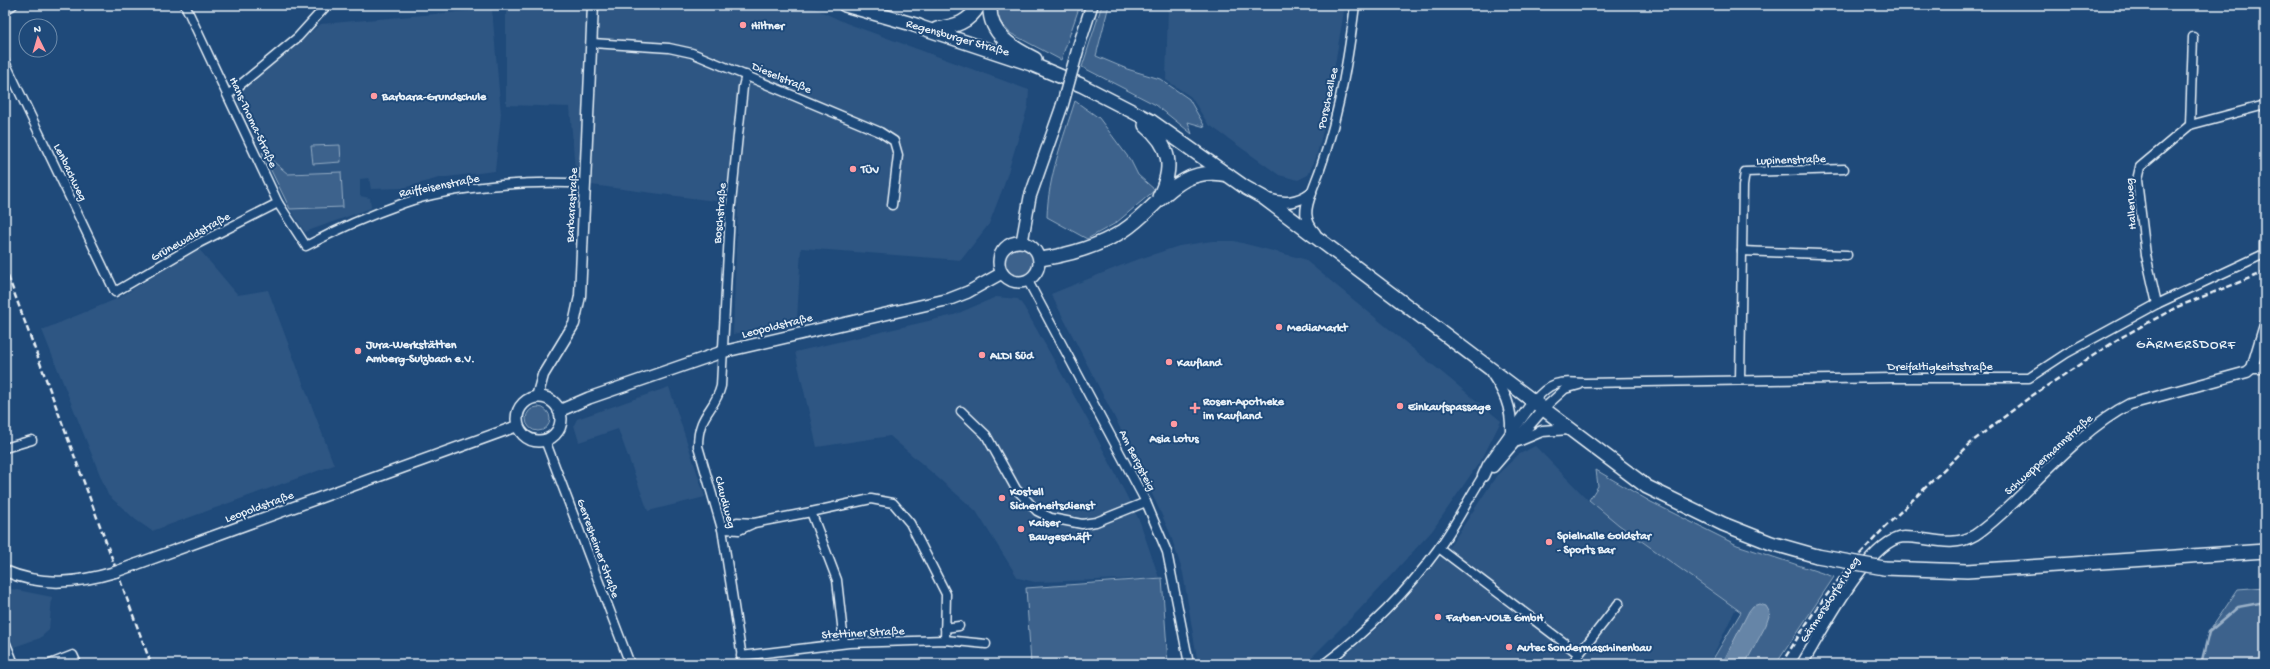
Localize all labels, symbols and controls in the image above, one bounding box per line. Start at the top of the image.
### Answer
street label: Regensburger Straße [904,17,1011,61]
north arrow [18,18,58,58]
marker: Hiltner [738,20,748,30]
place label: Hiltner [751,20,786,34]
text: N [33,24,41,36]
street label: Dieselstraße [748,60,814,98]
street label: Porscheallee [1315,66,1342,131]
street label: Hans-Thoma-Straße [225,75,280,171]
marker: Barbara-Grundschule [369,91,379,101]
place label: Barbara-Grundschule [381,91,487,105]
street label: Lenbachweg [49,142,89,204]
street label: Lupinenstraße [1756,153,1827,169]
marker: TÜV [848,164,858,174]
place label: TÜV [860,164,880,178]
street label: Barbarastraße [564,167,582,244]
street label: Raiffeisenstraße [398,172,482,202]
street label: Hallerweg [2123,177,2141,230]
street label: Boschstraße [711,181,731,245]
street label: Grünewaldstraße [149,210,234,265]
street label: Leopoldstraße [741,311,815,342]
marker: MediaMarkt [1274,322,1284,332]
place label: MediaMarkt [1287,322,1348,336]
district label: GÄRMERSDORF [2136,337,2236,354]
place label: Jura-Werkstätten Amberg-Sulzbach e.V. [365,339,475,367]
marker: Jura-Werkstätten Amberg-Sulzbach e.V. [353,346,363,356]
marker: ALDI Süd [977,350,987,360]
place label: ALDI Süd [989,350,1035,364]
marker: Kaufland [1164,357,1174,367]
place label: Kaufland [1176,357,1224,371]
street label: Dreifaltigkeitsstraße [1886,361,1993,375]
place label: Rosen-Apotheke im Kaufland [1202,396,1285,424]
marker: Einkaufspassage [1395,401,1405,411]
place label: Einkaufspassage [1407,401,1491,415]
marker: Rosen-Apotheke im Kaufland [1190,403,1200,413]
street label: Schweppermannstraße [2002,412,2097,499]
marker: Asia Lotus [1169,419,1179,429]
street label: Am Bergsteig [1115,428,1158,494]
place label: Asia Lotus [1148,433,1199,447]
street label: Claudiweg [710,475,738,530]
place label: Kostell Sicherheitsdienst [1009,486,1096,514]
street label: Leopoldstraße [223,489,297,527]
marker: Kostell Sicherheitsdienst [997,493,1007,503]
street label: Gerresheimer Straße [573,497,622,601]
place label: Kaiser Baugeschäft [1028,517,1092,545]
marker: Kaiser Baugeschäft [1016,524,1026,534]
place label: Spielhalle Goldstar - Sports Bar [1557,530,1653,558]
marker: Spielhalle Goldstar - Sports Bar [1544,537,1554,547]
street label: Gärmersdorfer Weg [1798,554,1864,646]
marker: Farben-VOLZ GmbH [1433,612,1443,622]
place label: Farben-VOLZ GmbH [1445,612,1544,626]
street label: Stettiner Straße [821,625,906,643]
marker: Autec Sondermaschinenbau [1504,642,1514,652]
place label: Autec Sondermaschinenbau [1516,642,1652,656]

